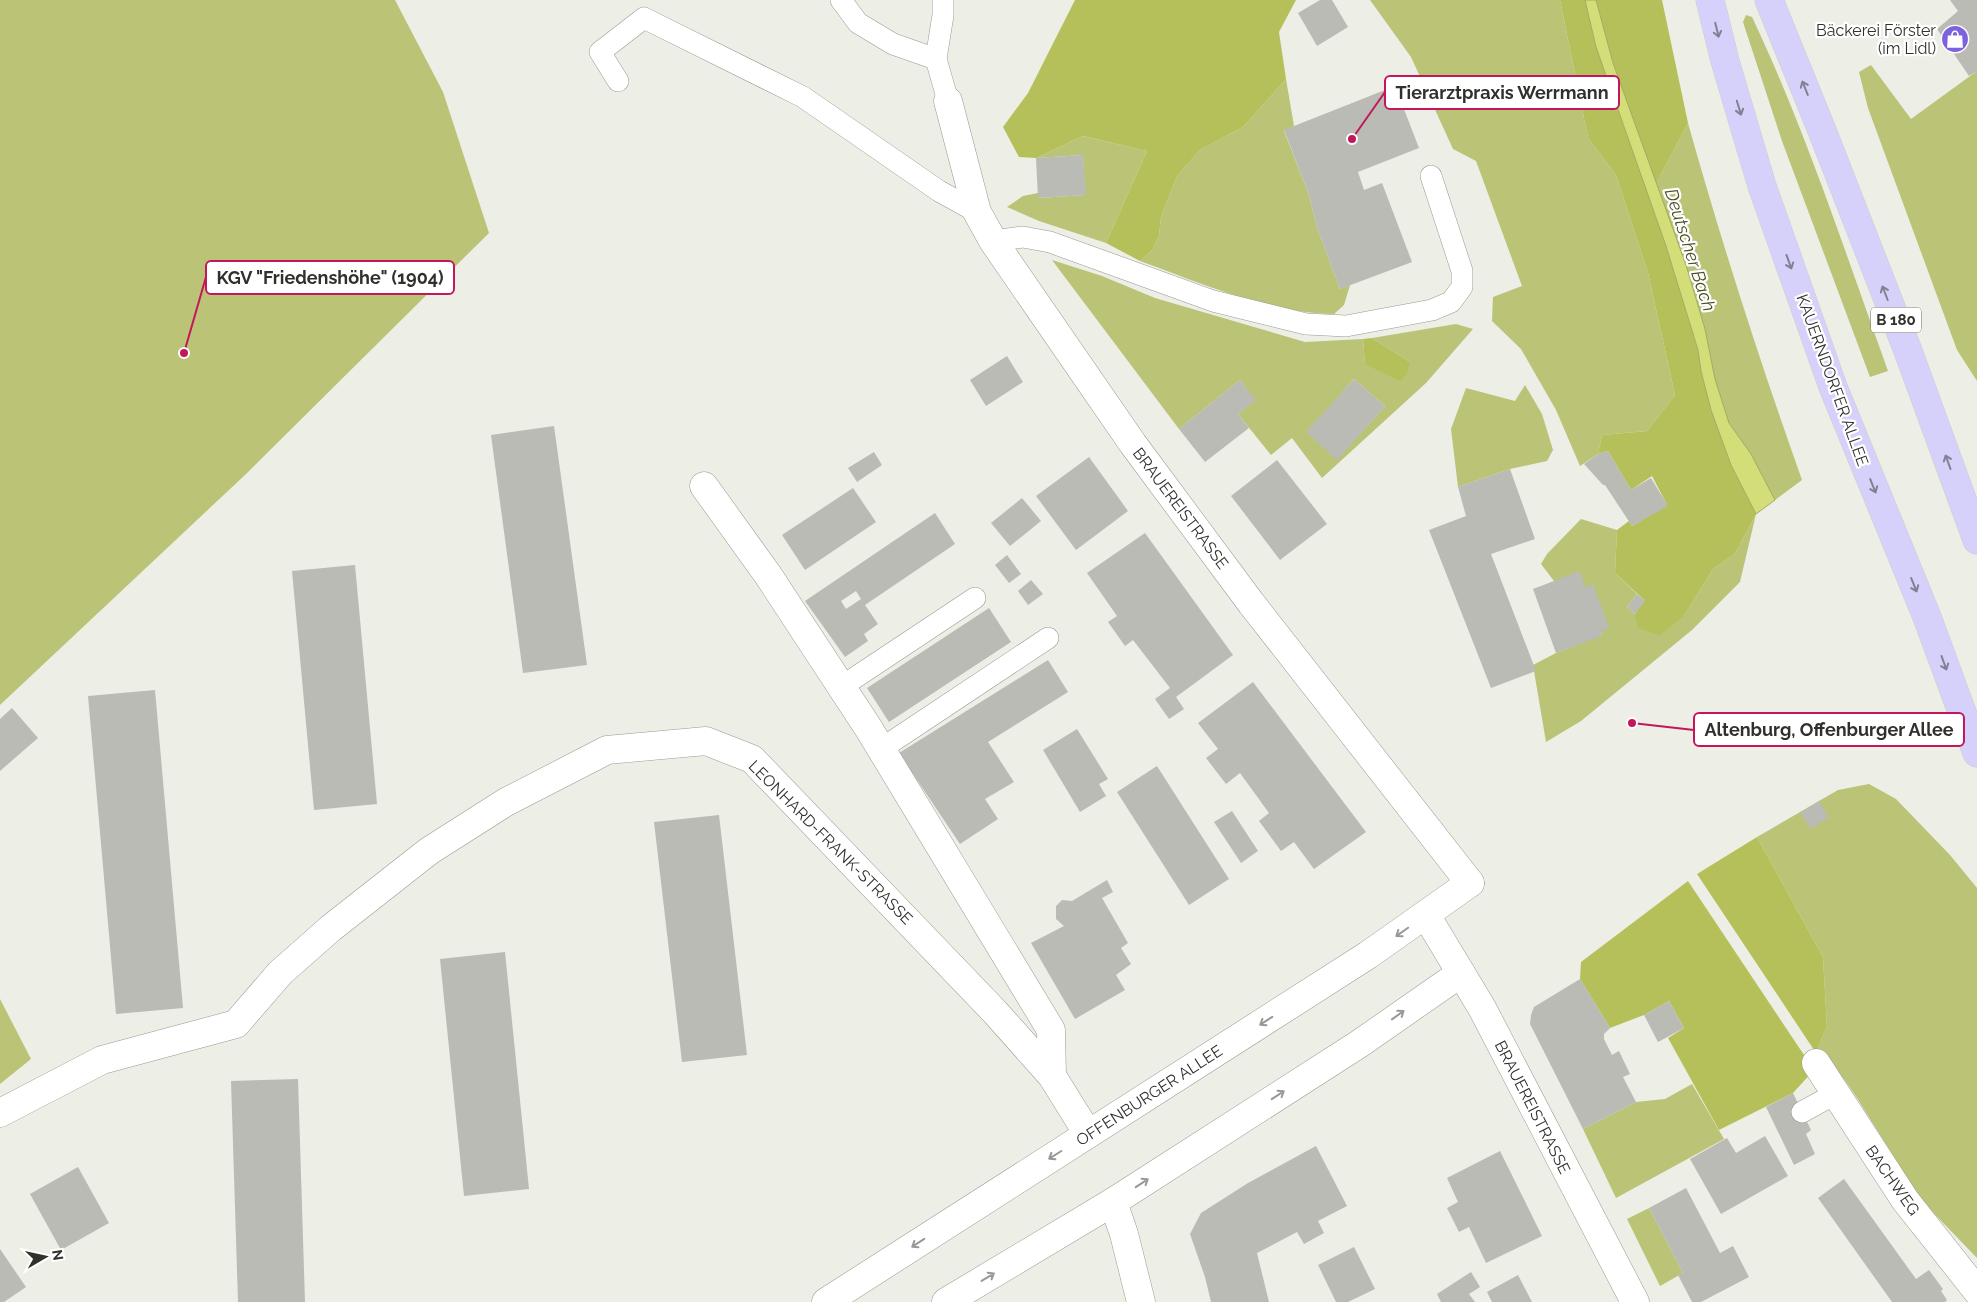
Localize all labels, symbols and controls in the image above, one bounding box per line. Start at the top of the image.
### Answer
place label: Bäckerei Förster (im Lidl) [1816,21,1936,58]
one-way arrow [1713,22,1722,38]
shop icon: Bäckerei Förster (im Lidl) [1940,24,1970,54]
callout: Tierarztpraxis Werrmann [1385,76,1619,109]
one-way arrow [1800,81,1809,96]
text: Tierarztpraxis Werrmann [1395,82,1609,103]
one-way arrow [1734,99,1744,115]
water label: Deutscher Bach [1661,186,1720,314]
one-way arrow [1785,254,1794,269]
callout: KGV "Friedenshöhe" (1904) [206,261,454,294]
text: KGV "Friedenshöhe" (1904) [216,267,444,288]
one-way arrow [1880,286,1889,301]
street label: KAUERNDORFER ALLEE [1793,292,1873,469]
road number: B 180 [1871,308,1921,332]
street label: BRAUEREISTRASSE [1129,444,1233,573]
one-way arrow [1943,455,1952,470]
one-way arrow [1869,478,1878,493]
one-way arrow [1910,577,1919,592]
one-way arrow [1939,655,1949,670]
callout: Altenburg, Offenburger Allee [1694,713,1964,746]
text: Altenburg, Offenburger Allee [1704,719,1954,740]
street label: LEONHARD-FRANK-STRASSE [745,756,917,928]
one-way arrow [1396,927,1409,938]
one-way arrow [1391,1010,1405,1020]
one-way arrow [1259,1016,1273,1026]
street label: BRAUEREISTRASSE [1491,1037,1575,1177]
street label: OFFENBURGER ALLEE [1073,1041,1226,1150]
one-way arrow [1271,1090,1285,1100]
street label: BACHWEG [1861,1142,1924,1219]
one-way arrow [1048,1151,1062,1161]
one-way arrow [1135,1178,1149,1189]
north arrow [20,1232,70,1282]
one-way arrow [911,1238,925,1248]
text: N [49,1248,67,1261]
one-way arrow [981,1271,995,1281]

